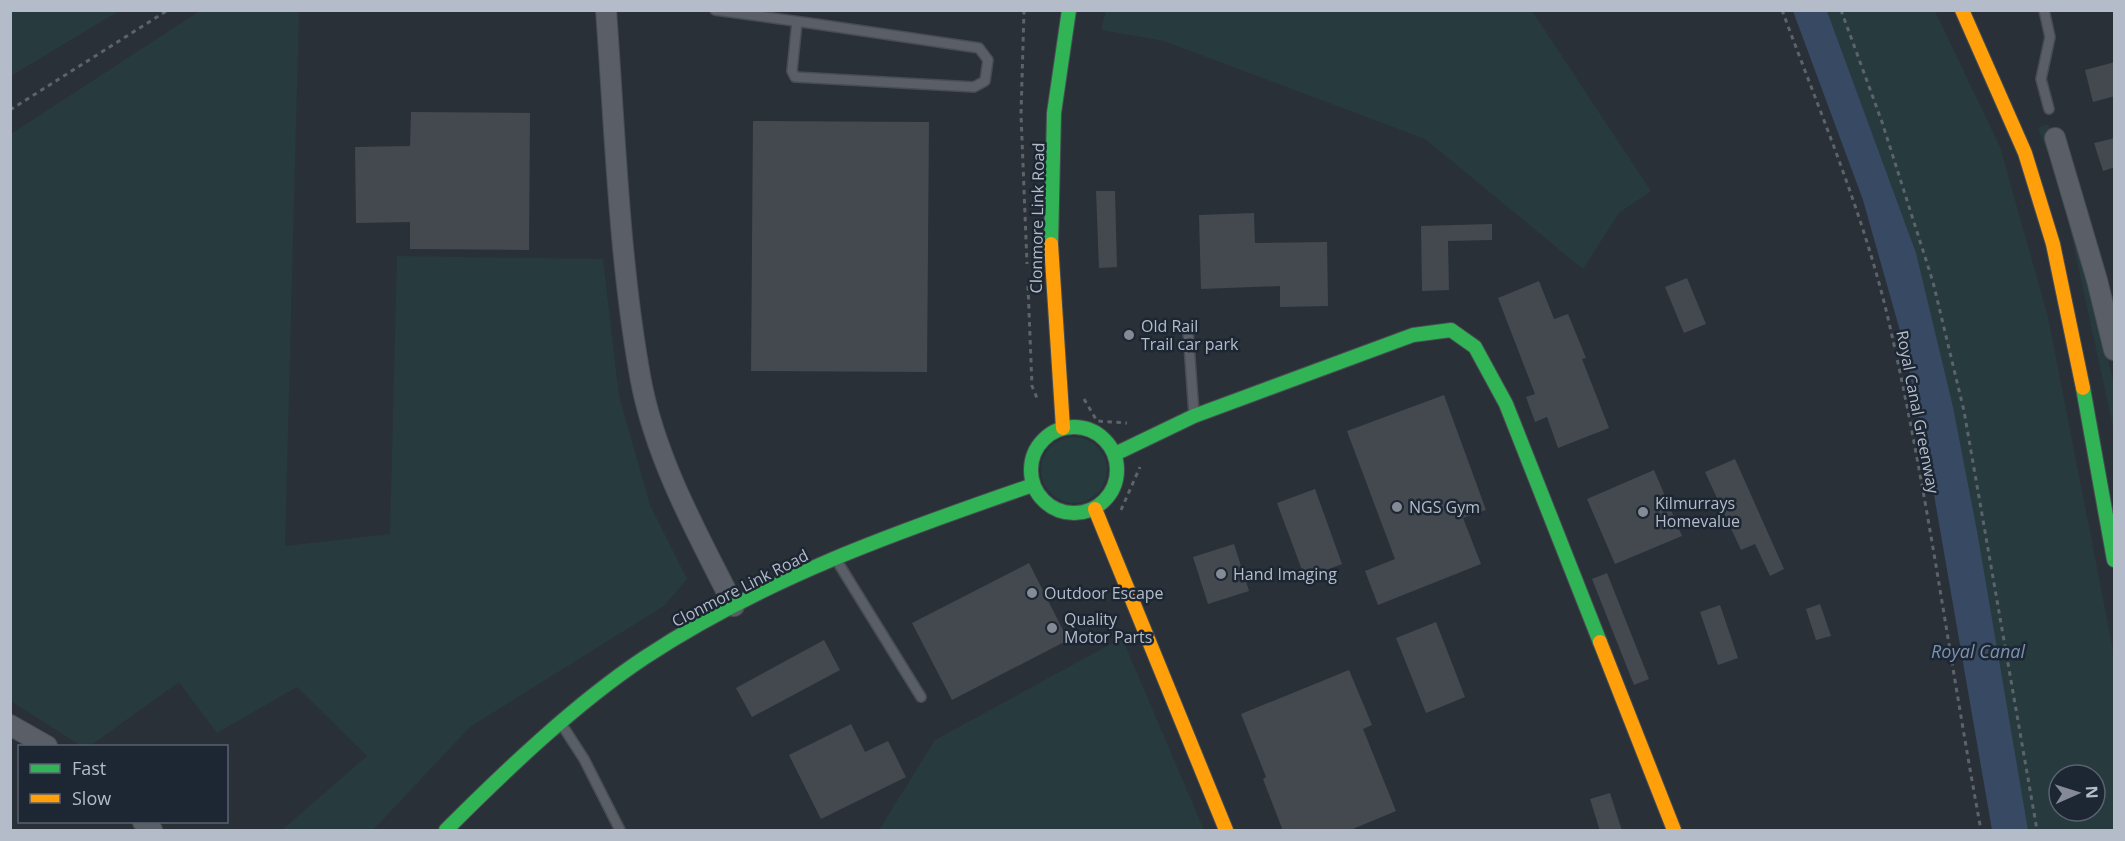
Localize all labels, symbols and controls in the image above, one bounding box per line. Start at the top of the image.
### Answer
street label: Clonmore Link Road [1025,143,1049,293]
place label: Old Rail Trail car park [1141,315,1239,355]
marker: Old Rail Trail car park [1122,328,1136,342]
street label: Royal Canal Greenway [1891,329,1945,496]
place label: Kilmurrays Homevalue [1655,492,1740,532]
place label: NGS Gym [1409,496,1480,518]
marker: NGS Gym [1390,500,1404,514]
marker: Kilmurrays Homevalue [1636,505,1650,519]
street label: Clonmore Link Road [668,544,812,632]
place label: Hand Imaging [1233,563,1337,585]
marker: Hand Imaging [1214,567,1228,581]
place label: Outdoor Escape [1044,582,1164,604]
marker: Outdoor Escape [1025,586,1039,600]
place label: Quality Motor Parts [1064,608,1152,648]
marker: Quality Motor Parts [1045,621,1059,635]
water label: Royal Canal [1931,639,2025,663]
legend [18,745,228,823]
text: Fast [72,756,106,780]
north arrow [2047,763,2107,823]
text: N [2081,785,2103,799]
text: Slow [72,786,111,810]

